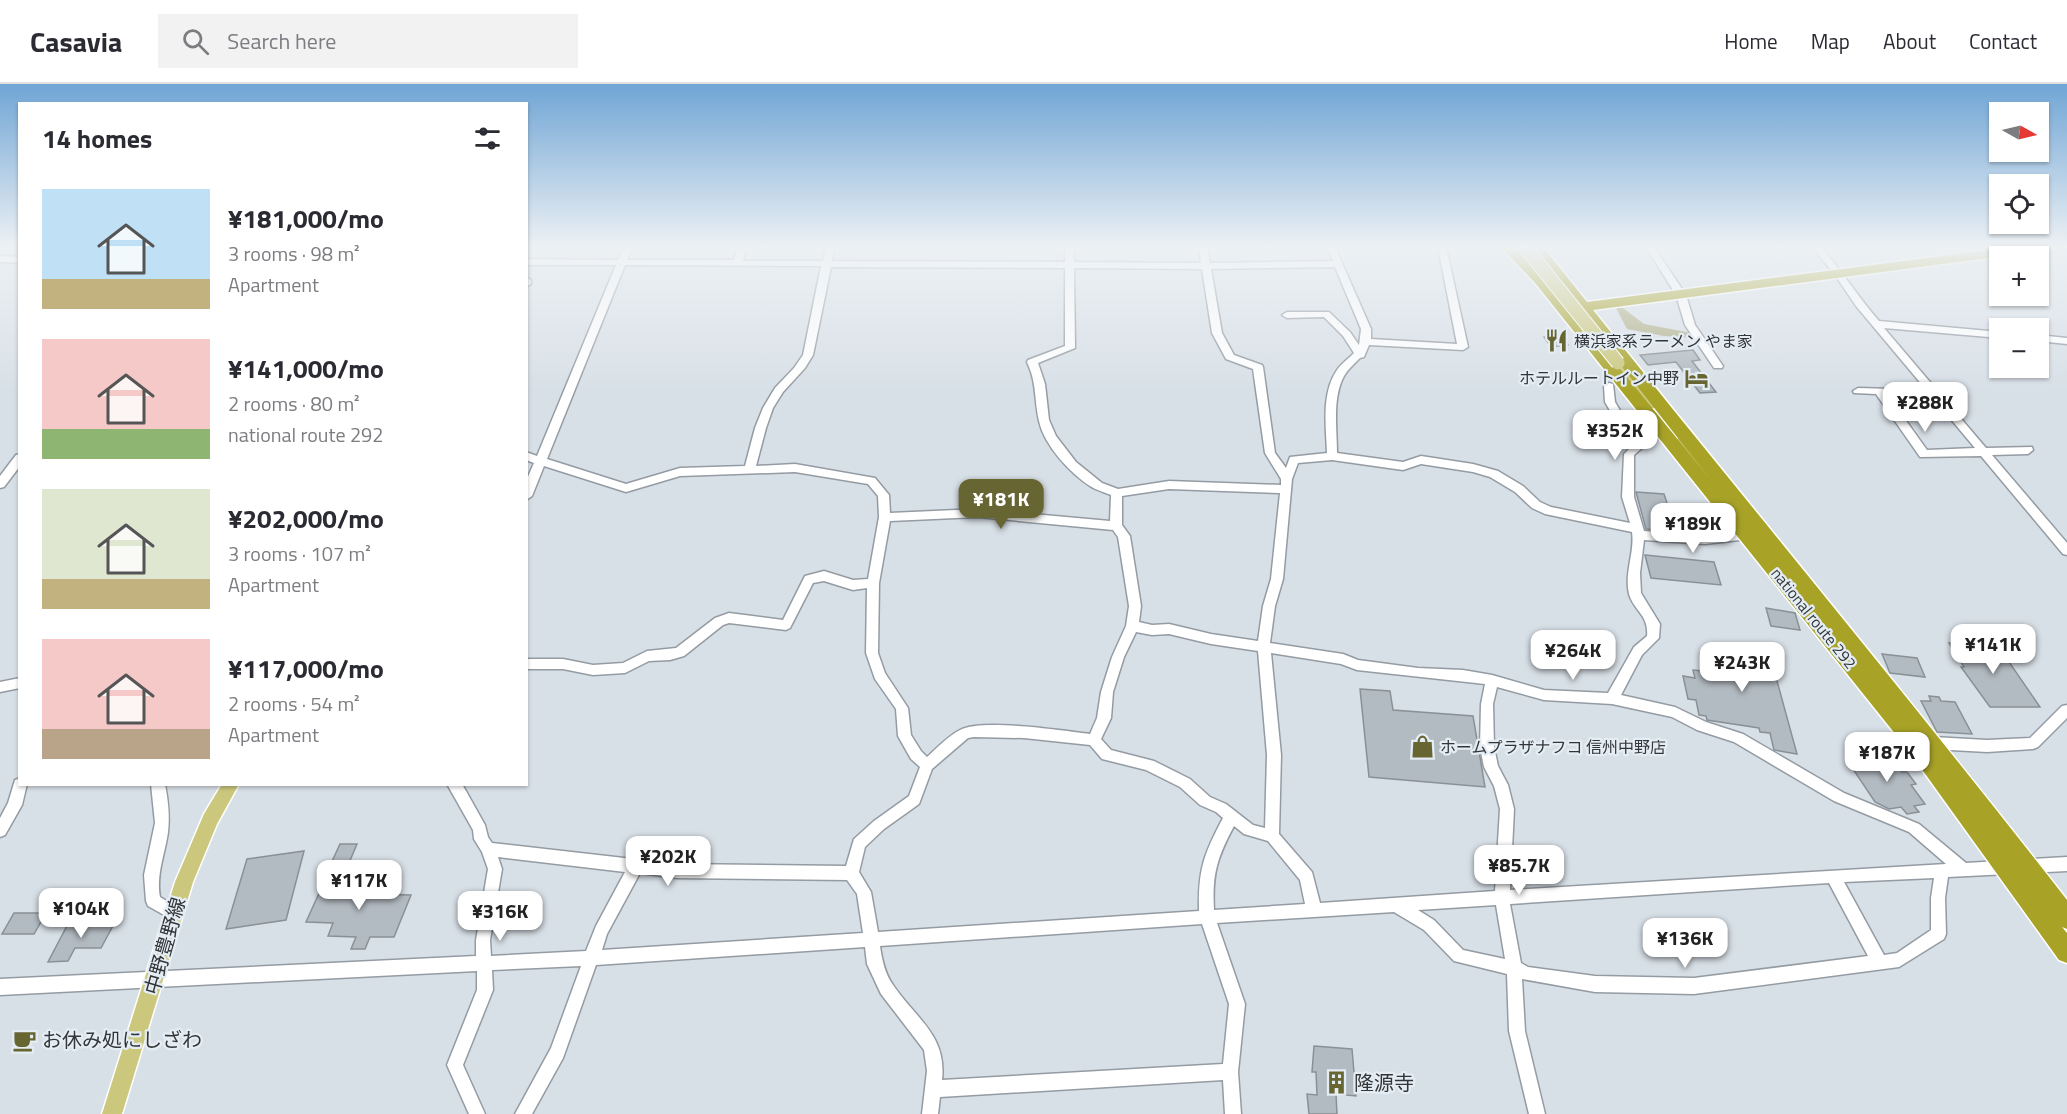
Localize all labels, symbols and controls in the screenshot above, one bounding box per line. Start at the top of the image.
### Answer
search box [158,14,578,68]
text: Casavia [30,20,122,63]
text: Search here [227,24,336,58]
icon: search [179,25,212,58]
text: Home [1724,25,1778,57]
text: Map [1811,25,1850,57]
text: About [1883,25,1936,57]
text: Contact [1969,25,2037,57]
north arrow [1989,102,2049,162]
map controls [1989,102,2049,378]
text: 14 homes [42,119,152,158]
icon: filters [471,122,504,155]
button: locate [1989,174,2049,234]
text: ¥181,000/mo [228,199,384,238]
icon: home [90,213,162,285]
text: 3 rooms · 98 m² [228,238,360,269]
button: + [1989,246,2049,306]
text: Apartment [228,269,319,300]
button: − [1989,318,2049,378]
restaurant icon: 横浜家系ラーメン やま家 [1543,328,1569,354]
place label: 横浜家系ラーメン やま家 [1574,329,1753,353]
text: ¥141,000/mo [228,349,384,388]
icon: home [90,363,162,435]
hotel icon: ホテルルートイン中野 [1684,365,1710,391]
place label: ホテルルートイン中野 [1519,366,1679,390]
pin: ¥288K [1883,382,1967,433]
text: ¥288K [1897,386,1953,417]
text: 2 rooms · 80 m² [228,388,360,419]
pin: ¥352K [1573,410,1657,461]
text: ¥352K [1587,414,1643,445]
text: national route 292 [228,419,384,450]
pin: ¥181K [959,479,1043,530]
text: ¥181K [973,483,1029,514]
text: ¥202,000/mo [228,499,384,538]
pin: ¥189K [1651,503,1735,554]
text: ¥189K [1665,507,1721,538]
icon: home [90,513,162,585]
text: 3 rooms · 107 m² [228,538,371,569]
street label: national route 292 [1766,562,1862,674]
text: Apartment [228,569,319,600]
pin: ¥141K [1951,624,2035,675]
text: ¥141K [1965,628,2021,659]
pin: ¥264K [1531,630,1615,681]
text: ¥264K [1545,634,1601,665]
pin: ¥243K [1700,642,1784,693]
text: ¥243K [1714,646,1770,677]
text: ¥117,000/mo [228,649,384,688]
icon: home [90,663,162,735]
text: 2 rooms · 54 m² [228,688,360,719]
text: Apartment [228,719,319,750]
pin: ¥187K [1845,732,1929,783]
shop icon: ホームプラザナフコ 信州中野店 [1409,734,1435,760]
place label: ホームプラザナフコ 信州中野店 [1440,735,1666,759]
text: ¥187K [1859,736,1915,767]
pin: ¥202K [626,836,710,887]
text: ¥202K [640,840,696,871]
pin: ¥85.7K [1470,845,1568,896]
text: ¥85.7K [1488,849,1550,880]
pin: ¥117K [317,860,401,911]
text: ¥117K [331,864,387,895]
pin: ¥104K [39,888,123,939]
pin: ¥316K [458,891,542,942]
text: ¥104K [53,892,109,923]
street label: 中野豊野線 [136,894,193,998]
text: ¥316K [472,895,528,926]
pin: ¥136K [1643,918,1727,969]
text: ¥136K [1657,922,1713,953]
place label: お休み処にしざわ [42,1024,202,1055]
cafe icon: お休み処にしざわ [11,1027,37,1053]
place label: 隆源寺 [1354,1067,1414,1098]
building icon: 隆源寺 [1323,1070,1349,1096]

